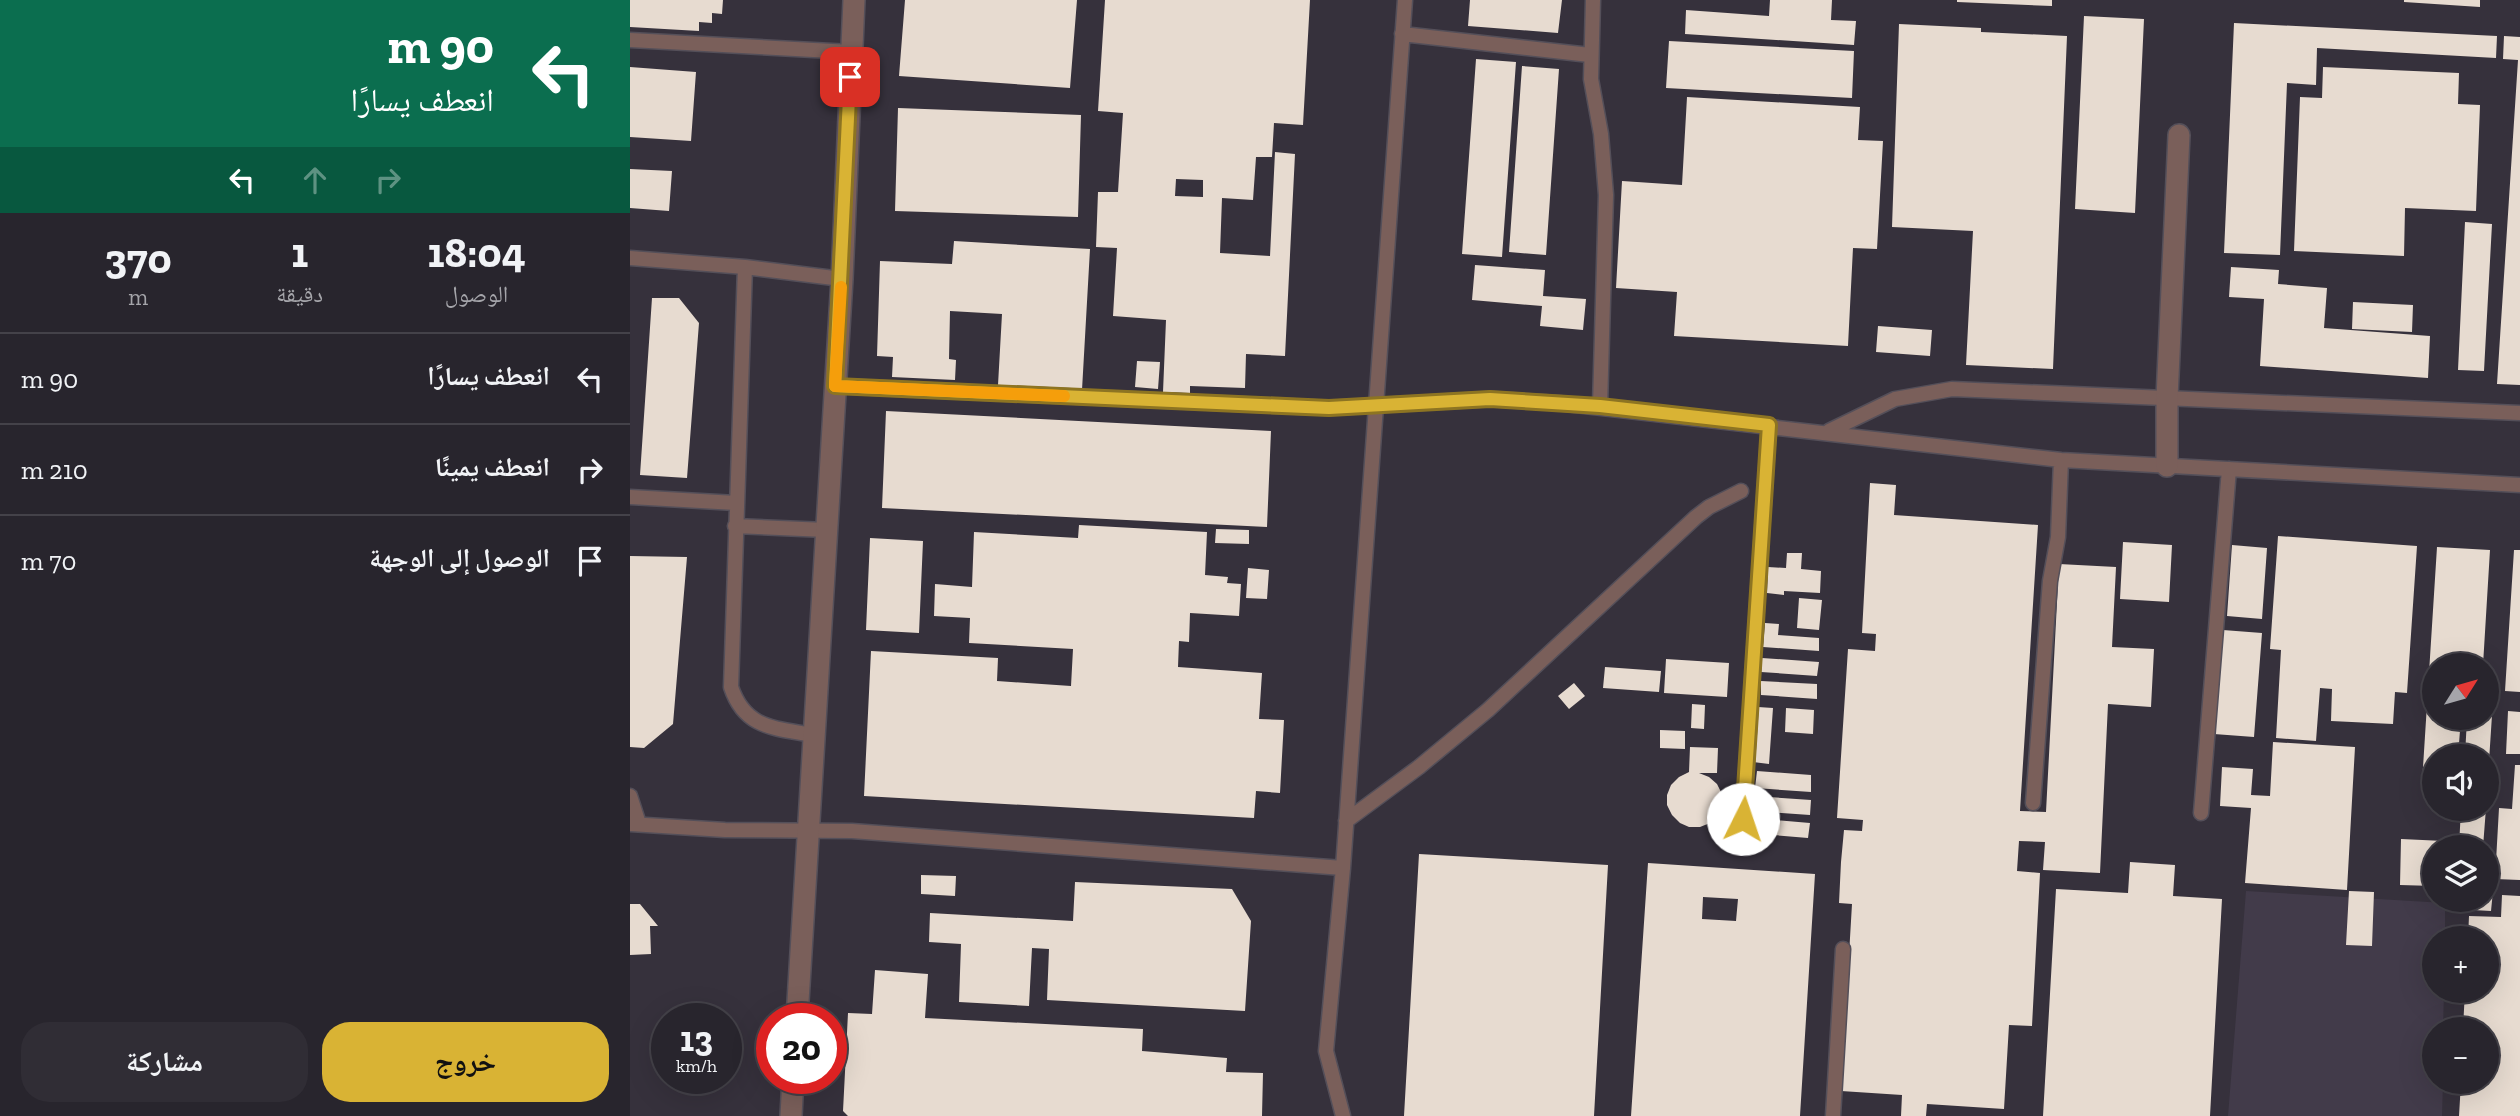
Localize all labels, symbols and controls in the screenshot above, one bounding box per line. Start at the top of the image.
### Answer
text: 90 m [387,17,494,76]
icon: left [518,28,609,119]
pin [820,47,880,107]
icon: arrive [831,58,869,96]
text: انعطف يسارًا [351,81,494,119]
icon: left [223,161,261,199]
icon: ahead [296,161,334,199]
icon: right [369,161,407,199]
text: 1 [291,227,308,278]
text: 18:04 [427,227,526,278]
text: 370 [104,233,172,284]
text: دقيقة [276,280,323,308]
text: الوصول [445,280,508,308]
text: m [128,283,148,311]
text: انعطف يسارًا [427,360,550,392]
icon: left [571,360,609,398]
text: 90 m [21,363,78,395]
text: انعطف يمينًا [435,451,550,483]
icon: right [571,451,609,489]
text: 210 m [21,454,88,486]
text: الوصول إلى الوجهة [369,542,550,574]
icon: arrive [571,542,609,580]
text: 70 m [21,545,77,577]
north arrow [2422,653,2499,730]
map controls [2422,653,2499,1094]
button: sound [2422,744,2499,821]
position arrow [1706,782,1780,856]
button: layers [2422,835,2499,912]
button: + [2422,926,2499,1003]
speed limit sign: 20 [756,1003,847,1094]
button: − [2422,1017,2499,1094]
text: 13 [680,1018,713,1060]
button: مشاركة [21,1022,308,1102]
button: خروج [322,1022,609,1102]
text: km/h [676,1055,717,1077]

